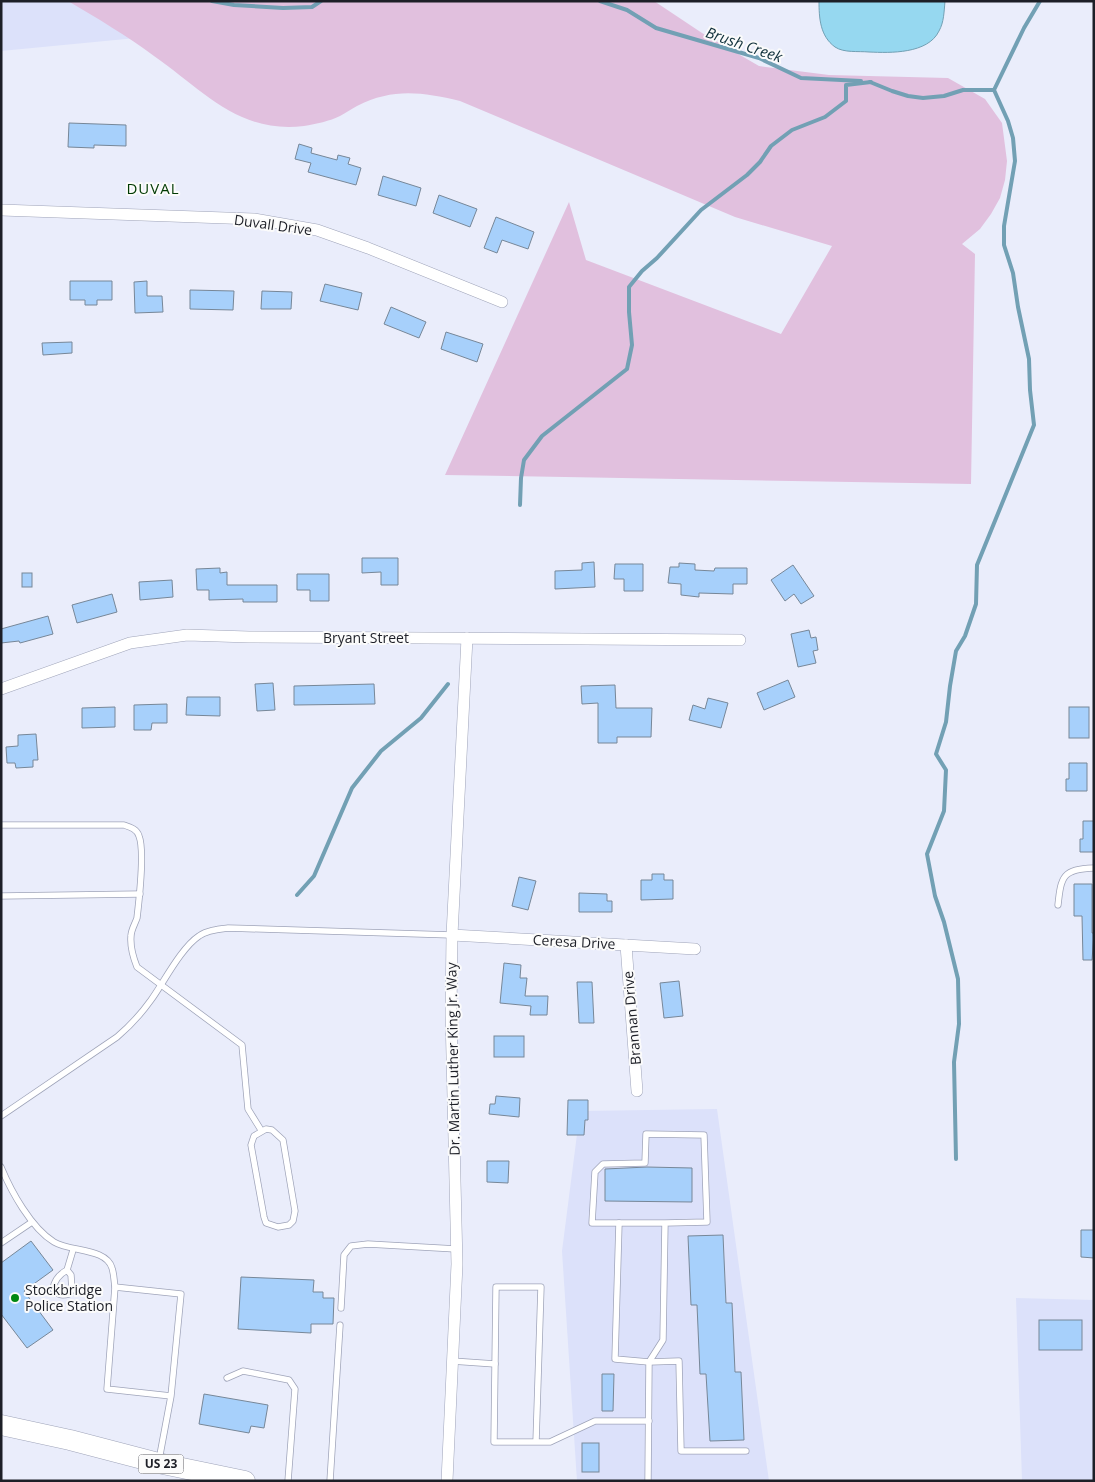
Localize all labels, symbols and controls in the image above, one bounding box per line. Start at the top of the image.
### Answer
water label: Brush Creek [703,22,786,67]
district label: DUVAL [126,178,180,198]
street label: Duvall Drive [233,210,313,239]
street label: Bryant Street [323,628,409,647]
street label: Ceresa Drive [532,930,616,953]
street label: Dr. Martin Luther King Jr. Way [441,961,464,1156]
street label: Brannan Drive [618,970,645,1066]
place label: Stockbridge Police Station [25,1280,113,1315]
marker: Stockbridge Police Station [9,1292,21,1304]
road number: US 23 [138,1455,184,1474]

